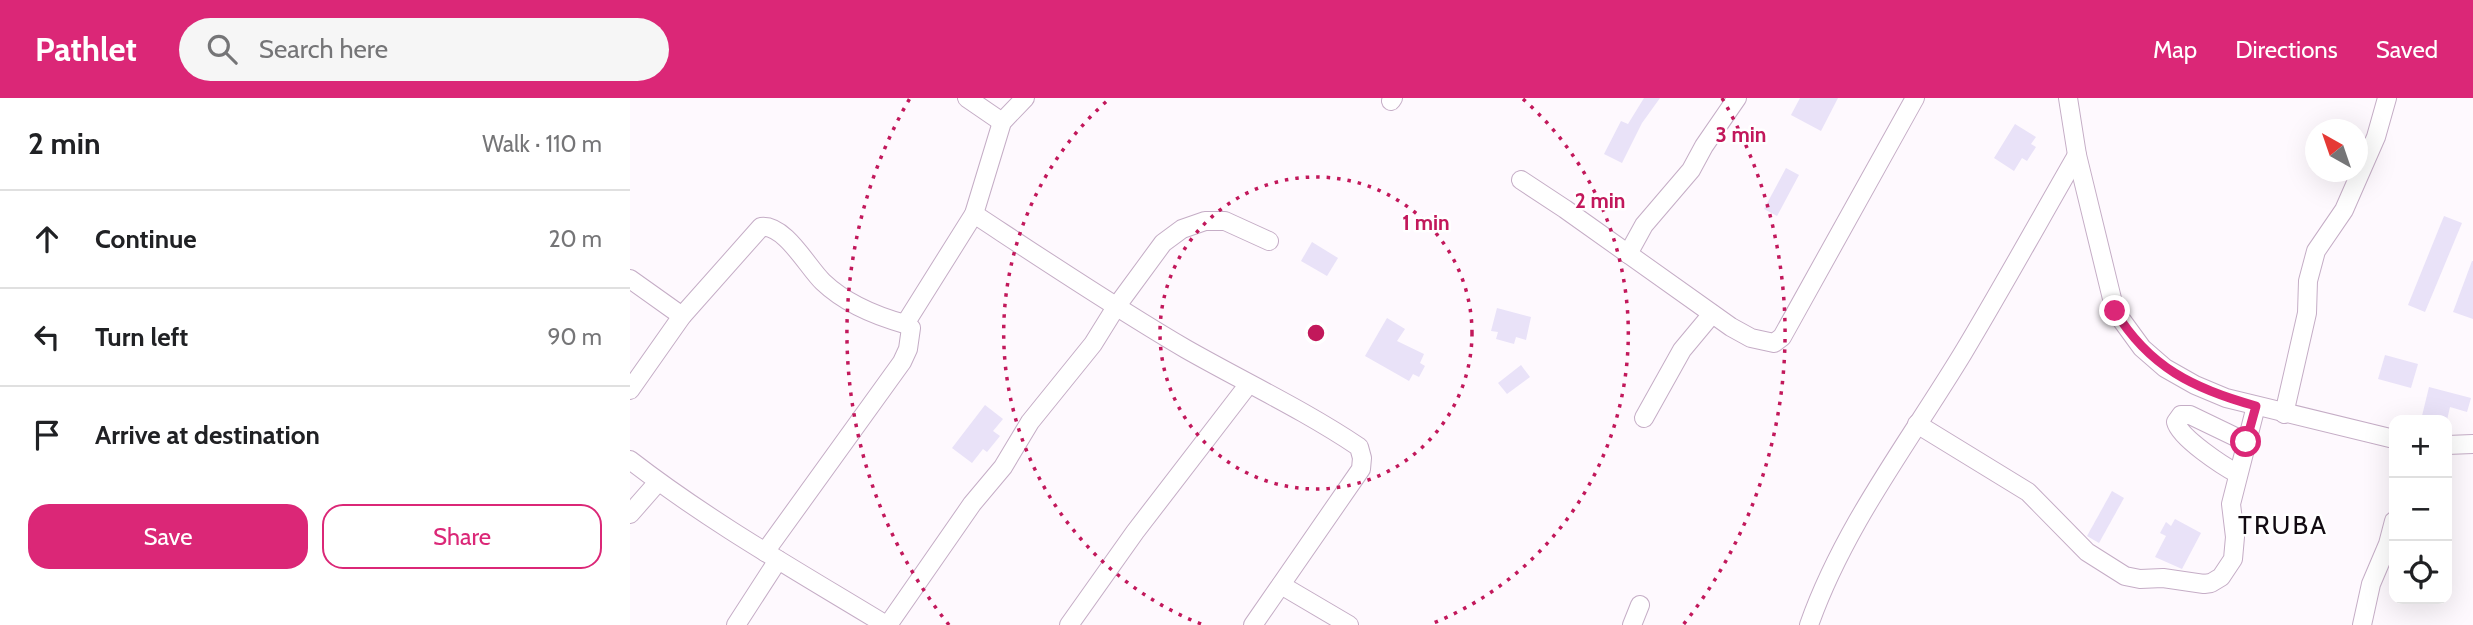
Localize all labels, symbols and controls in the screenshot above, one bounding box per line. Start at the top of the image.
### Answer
search box [179,18,669,81]
text: Pathlet [35,29,137,69]
icon: search [203,30,241,68]
text: Search here [259,33,388,65]
text: Map [2153,35,2197,64]
text: Directions [2235,35,2338,64]
text: Saved [2376,35,2438,64]
north arrow [2305,119,2368,182]
text: 3 min [1716,122,1766,147]
text: 2 min [28,125,100,162]
text: Walk · 110 m [482,130,602,158]
text: 2 min [1575,188,1625,213]
text: 1 min [1402,210,1450,235]
icon: ahead [28,220,66,258]
text: Continue [95,223,197,255]
text: 20 m [549,225,602,253]
route end [2099,295,2130,326]
icon: left [28,318,66,356]
text: Turn left [95,321,188,353]
centre of rings [1304,321,1328,345]
text: 90 m [548,323,602,351]
map controls [2389,415,2452,604]
button: + [2389,415,2452,478]
icon: arrive [28,416,66,454]
text: Arrive at destination [95,419,320,451]
route start [2230,426,2261,457]
button: − [2389,478,2452,541]
button: Save [28,504,308,569]
button: Share [322,504,602,569]
district label: TRUBA [2238,509,2328,541]
button: locate [2389,541,2452,604]

